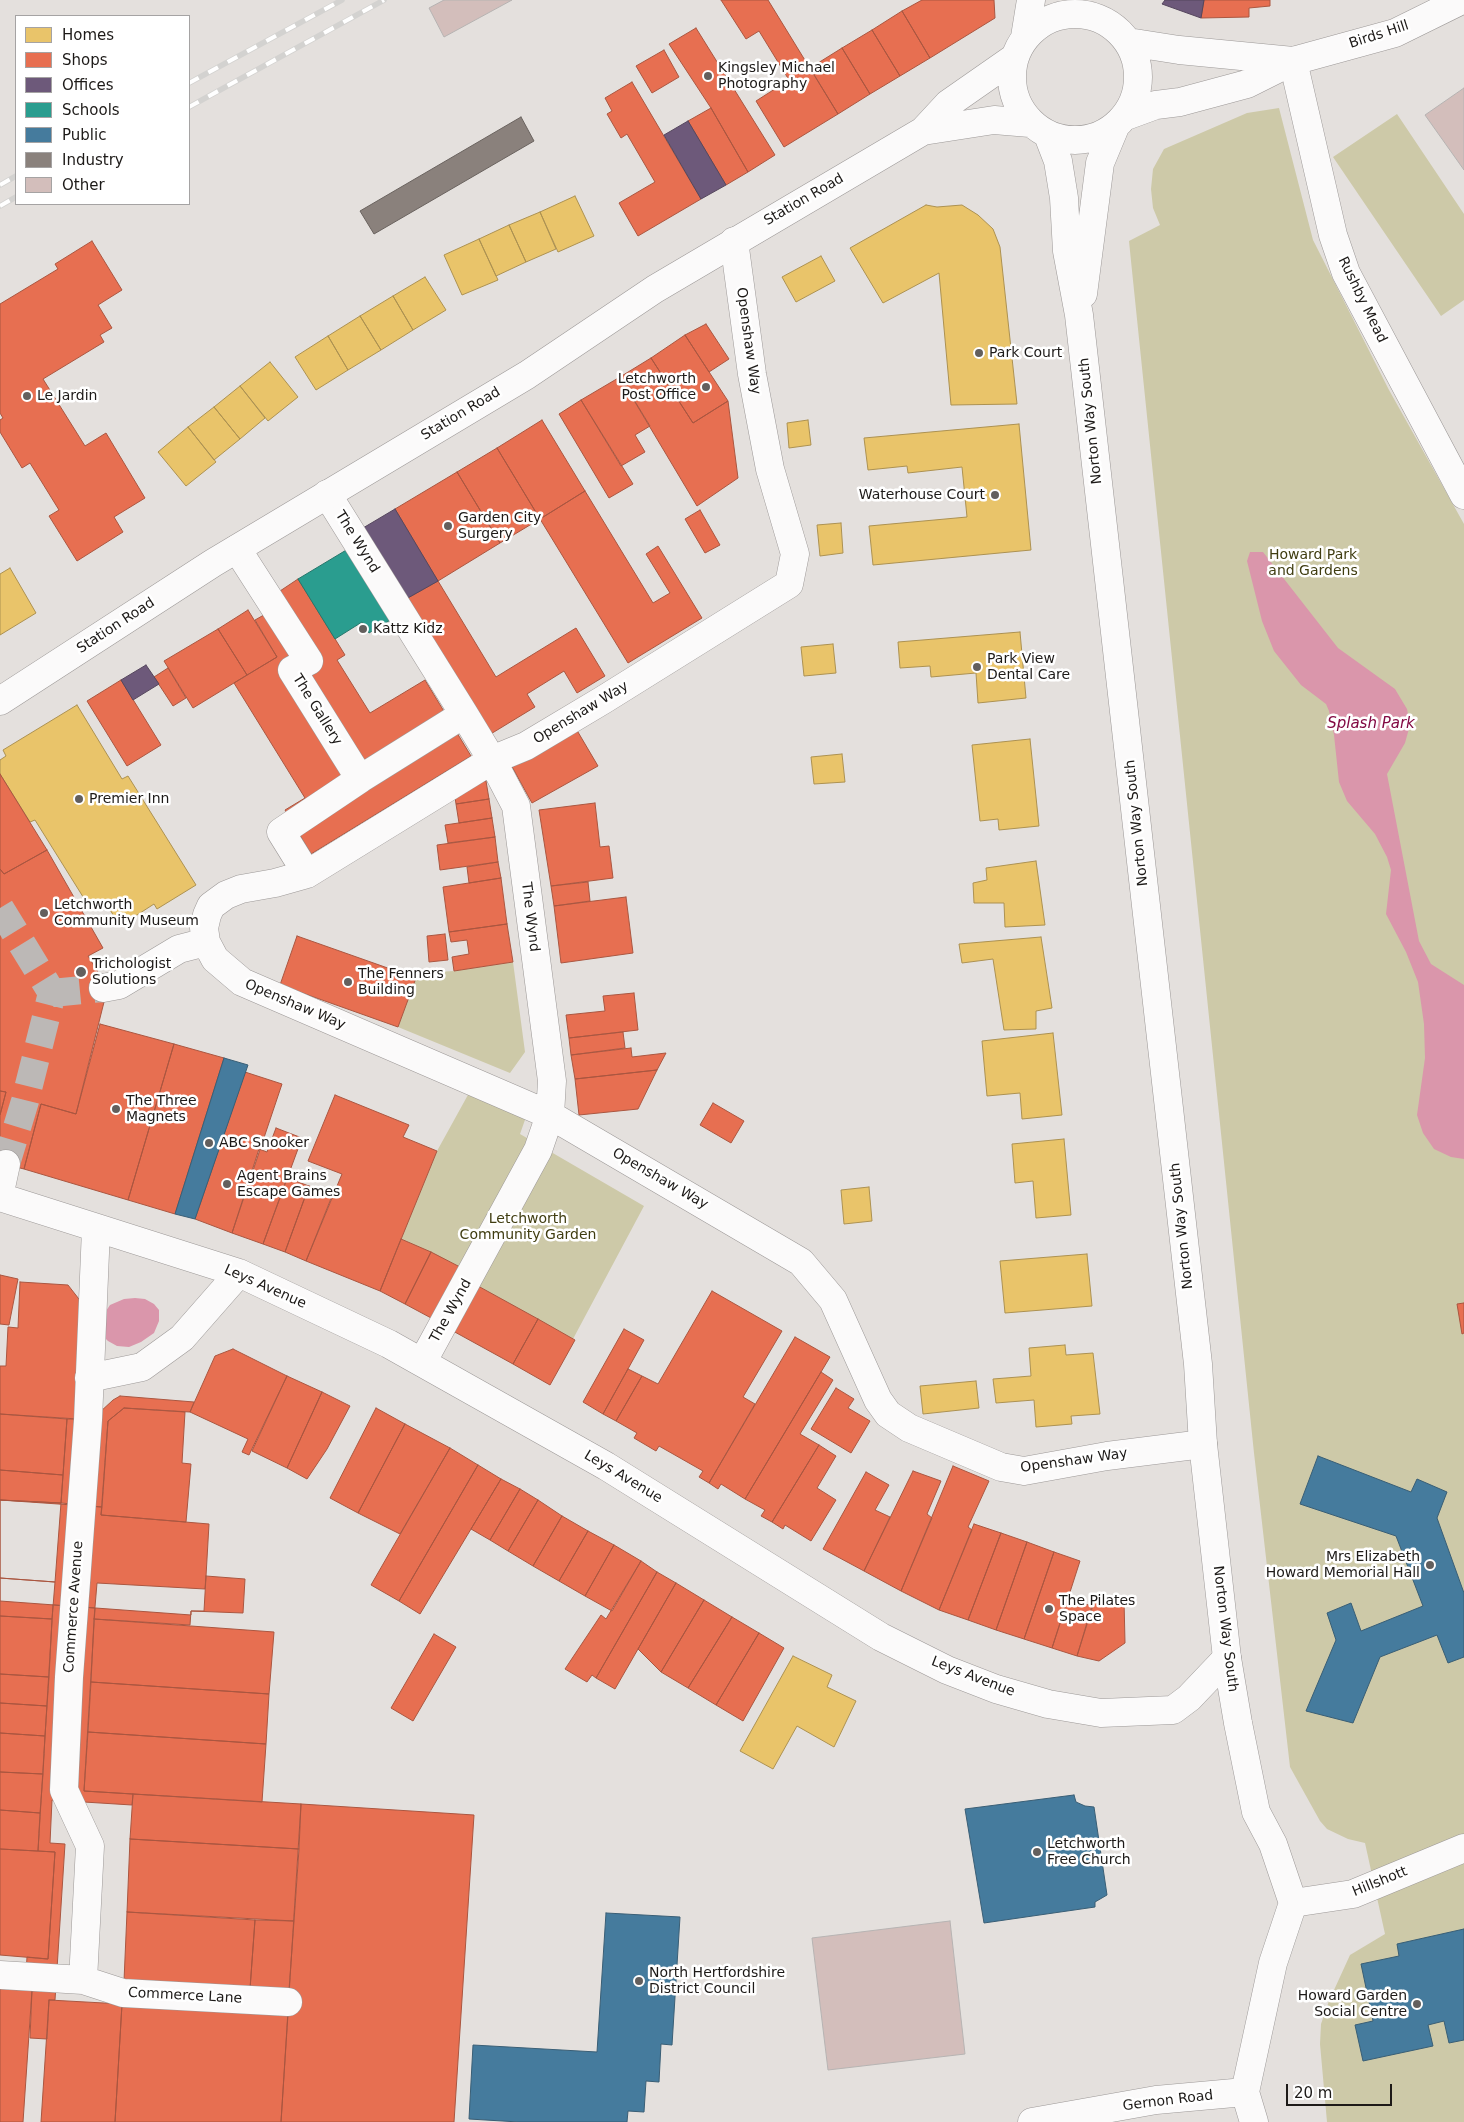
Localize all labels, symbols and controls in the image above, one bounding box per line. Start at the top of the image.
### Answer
legend [15,15,190,205]
street label: Birds Hill [1347,17,1411,53]
text: Homes [62,26,114,44]
text: Shops [62,51,108,69]
place label: Kingsley Michael Photography [718,60,835,92]
marker: Kingsley Michael Photography [702,70,714,82]
text: Offices [62,76,114,94]
text: Schools [62,101,120,119]
text: Public [62,126,106,144]
text: Industry [62,151,124,169]
street label: Station Road [761,170,847,230]
text: Other [62,176,105,194]
street label: Rushby Mead [1334,254,1390,346]
street label: Openshaw Way [732,286,764,396]
place label: Park Court [989,345,1062,361]
marker: Park Court [973,347,985,359]
street label: Norton Way South [1076,357,1106,485]
place label: Letchworth Post Office [618,371,696,404]
marker: Letchworth Post Office [700,381,712,393]
street label: Station Road [418,384,504,444]
place label: Le Jardin [37,388,97,404]
marker: Le Jardin [21,390,33,402]
place label: Waterhouse Court [859,487,985,503]
marker: Waterhouse Court [989,489,1001,501]
street label: The Wynd [331,508,383,576]
place label: Garden City Surgery [458,510,541,542]
marker: Garden City Surgery [442,520,454,532]
park label: Howard Park and Gardens [1268,547,1358,580]
street label: Station Road [74,595,158,657]
place label: Kattz Kidz [373,621,443,637]
marker: Kattz Kidz [357,623,369,635]
place label: Park View Dental Care [987,651,1070,684]
marker: Park View Dental Care [971,661,983,673]
street label: The Gallery [289,671,345,749]
street label: Openshaw Way [530,678,632,748]
water label: Splash Park [1327,715,1415,733]
street label: Norton Way South [1122,759,1152,887]
place label: Premier Inn [89,791,169,807]
marker: Premier Inn [73,793,85,805]
street label: The Wynd [517,881,543,953]
place label: Letchworth Community Museum [54,897,199,930]
marker: Letchworth Community Museum [38,907,50,919]
place label: Trichologist Solutions [92,956,171,989]
marker: Trichologist Solutions [74,965,88,979]
place label: The Fenners Building [358,966,444,999]
street label: Openshaw Way [242,976,348,1034]
marker: The Fenners Building [342,976,354,988]
place label: The Three Magnets [126,1093,197,1126]
marker: The Three Magnets [110,1103,122,1115]
place label: ABC Snooker [219,1135,309,1151]
marker: ABC Snooker [203,1137,215,1149]
street label: Openshaw Way [609,1145,711,1213]
street label: Norton Way South [1167,1162,1197,1290]
place label: Agent Brains Escape Games [237,1168,340,1200]
marker: Agent Brains Escape Games [221,1178,233,1190]
park label: Letchworth Community Garden [460,1211,596,1244]
street label: Leys Avenue [221,1261,309,1313]
street label: The Wynd [427,1276,475,1346]
street label: Openshaw Way [1019,1445,1129,1477]
street label: Leys Avenue [581,1447,665,1507]
street label: Commerce Avenue [61,1540,87,1674]
place label: Mrs Elizabeth Howard Memorial Hall [1266,1549,1420,1581]
marker: Mrs Elizabeth Howard Memorial Hall [1424,1559,1436,1571]
street label: Norton Way South [1209,1565,1241,1693]
place label: The Pilates Space [1059,1593,1135,1625]
marker: The Pilates Space [1043,1603,1055,1615]
street label: Leys Avenue [929,1653,1017,1701]
place label: Letchworth Free Church [1047,1836,1131,1868]
marker: Letchworth Free Church [1031,1846,1043,1858]
street label: Hillshott [1350,1863,1410,1901]
place label: North Hertfordshire District Council [649,1965,785,1998]
marker: North Hertfordshire District Council [633,1975,645,1987]
street label: Commerce Lane [127,1985,243,2007]
place label: Howard Garden Social Centre [1298,1988,1407,2020]
marker: Howard Garden Social Centre [1411,1998,1423,2010]
scale bar [1289,2074,1395,2106]
text: 20 m [1294,2084,1332,2102]
street label: Gernon Road [1122,2087,1214,2115]

